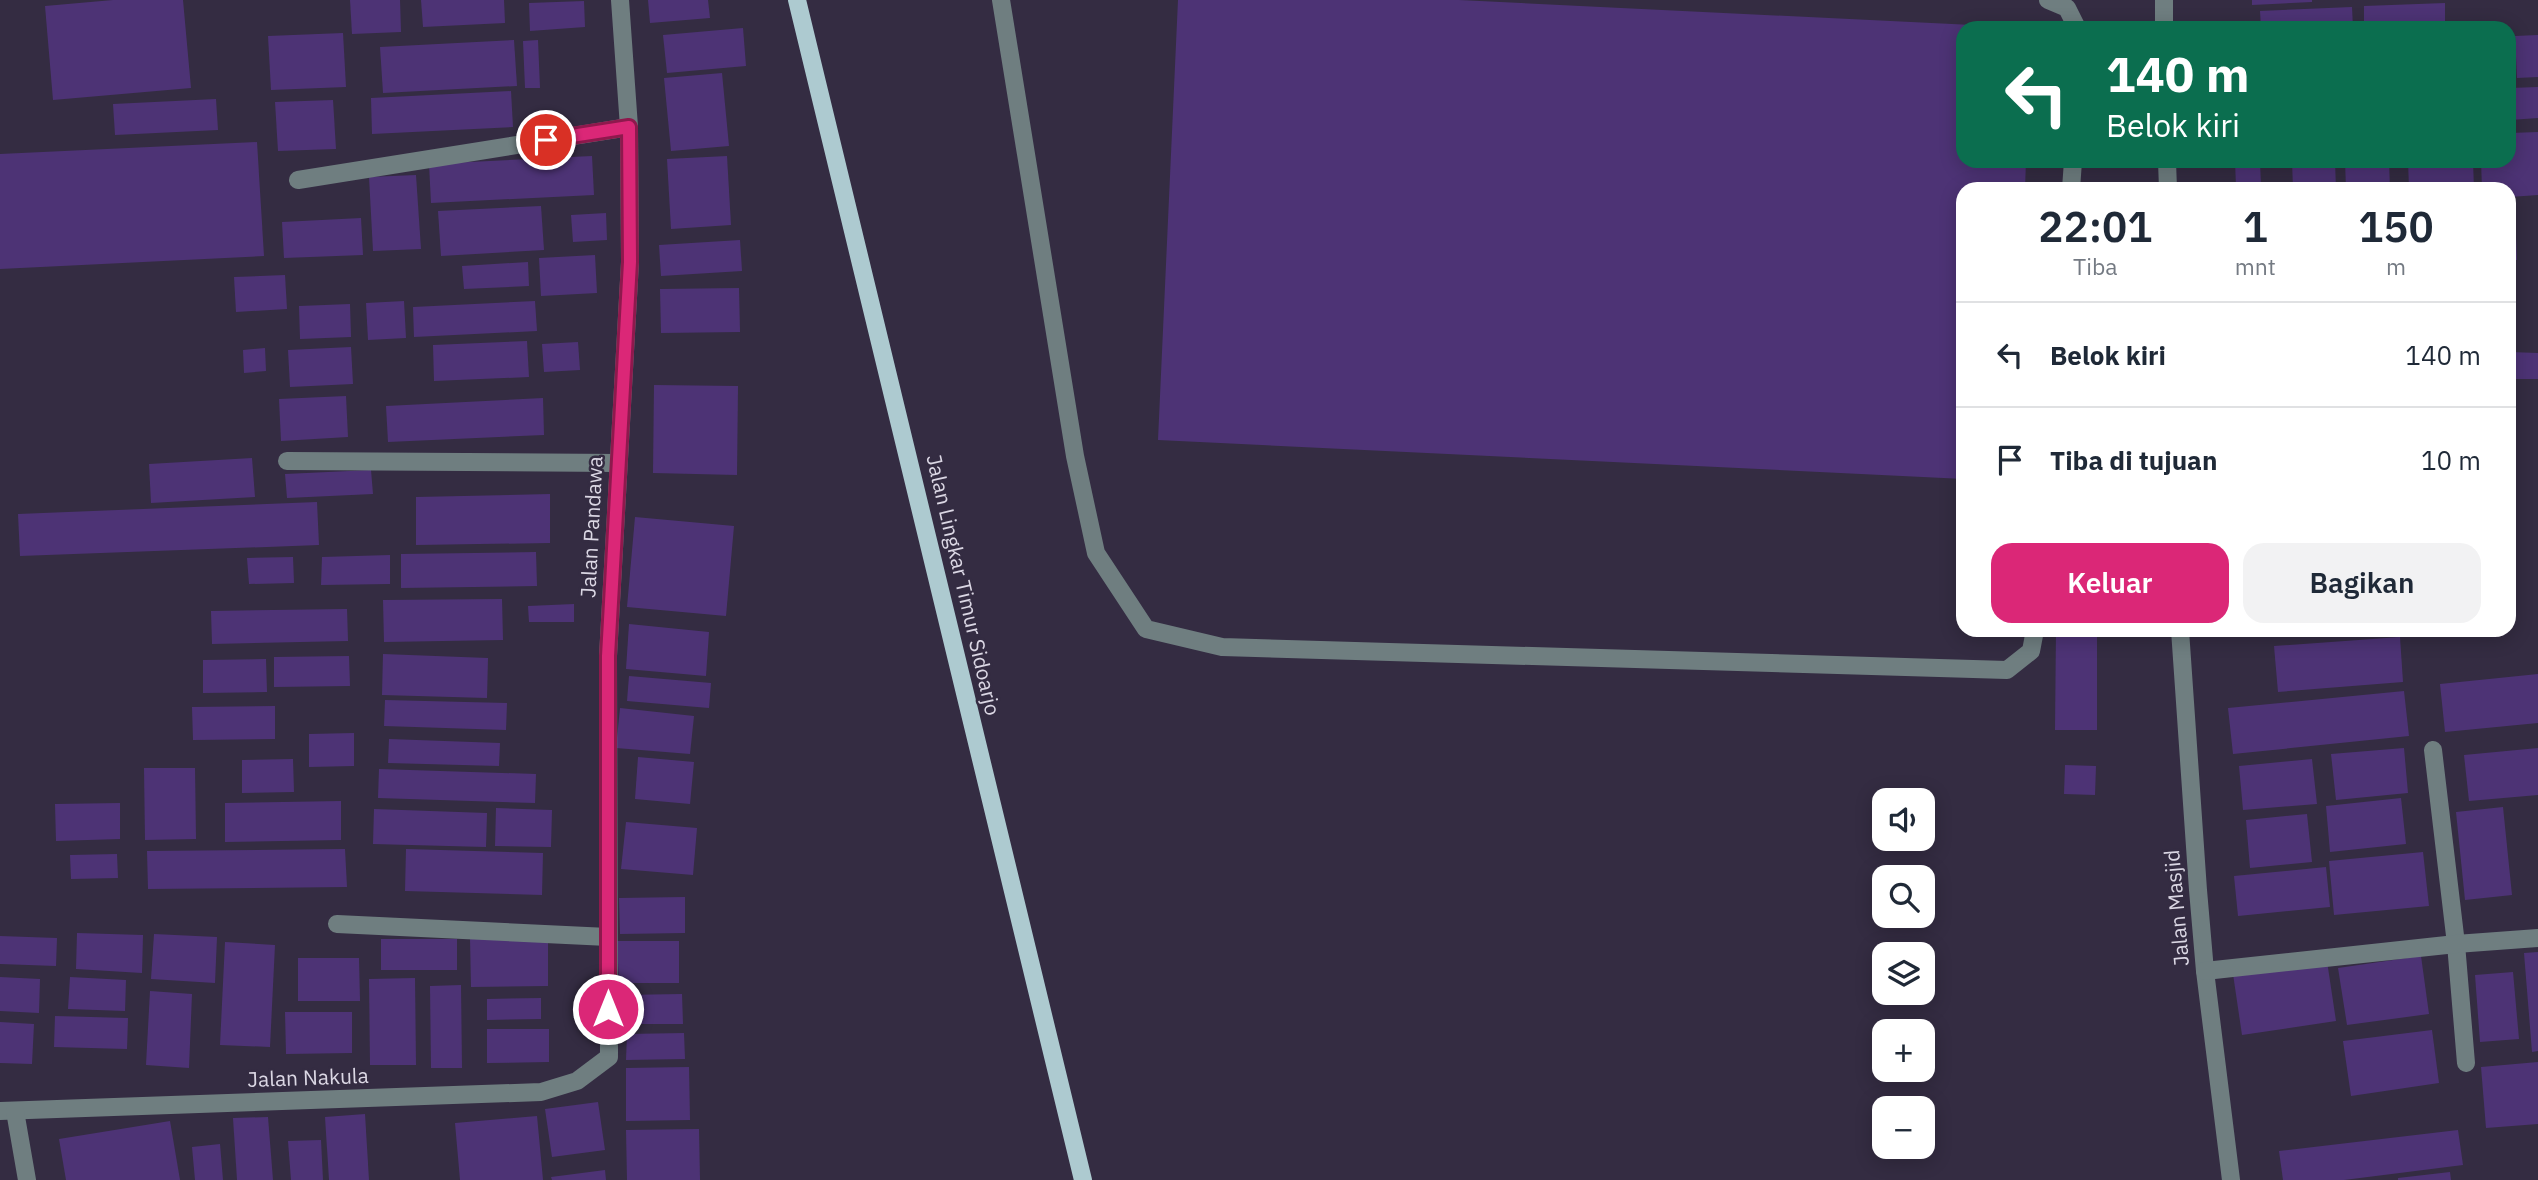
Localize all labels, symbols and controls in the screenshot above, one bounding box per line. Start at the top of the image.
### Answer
text: 140 m [2106,42,2250,105]
icon: left [1991,49,2082,140]
text: Belok kiri [2106,104,2240,146]
pin [516,110,576,170]
icon: arrive [527,121,565,159]
text: 22:01 [2038,199,2152,254]
text: 1 [2243,199,2268,254]
text: 150 [2358,199,2434,254]
text: Tiba [2073,251,2118,281]
text: mnt [2235,251,2276,281]
text: m [2386,251,2406,281]
icon: left [1991,336,2029,374]
text: Belok kiri [2050,338,2166,372]
text: 140 m [2405,338,2481,372]
icon: arrive [1991,441,2029,479]
text: Tiba di tujuan [2050,443,2217,477]
text: 10 m [2421,443,2481,477]
street label: Jalan Lingkar Timur Sidoarjo [920,452,1008,718]
street label: Jalan Pandawa [573,455,609,599]
button: Keluar [1991,543,2229,623]
button: Bagikan [2243,543,2481,623]
map controls [1872,788,1935,1159]
button: sound [1872,788,1935,851]
street label: Jalan Masjid [2157,849,2195,968]
button: search [1872,865,1935,928]
button: layers [1872,942,1935,1005]
position arrow [571,972,645,1046]
button: + [1872,1019,1935,1082]
street label: Jalan Nakula [247,1061,369,1093]
button: − [1872,1096,1935,1159]

